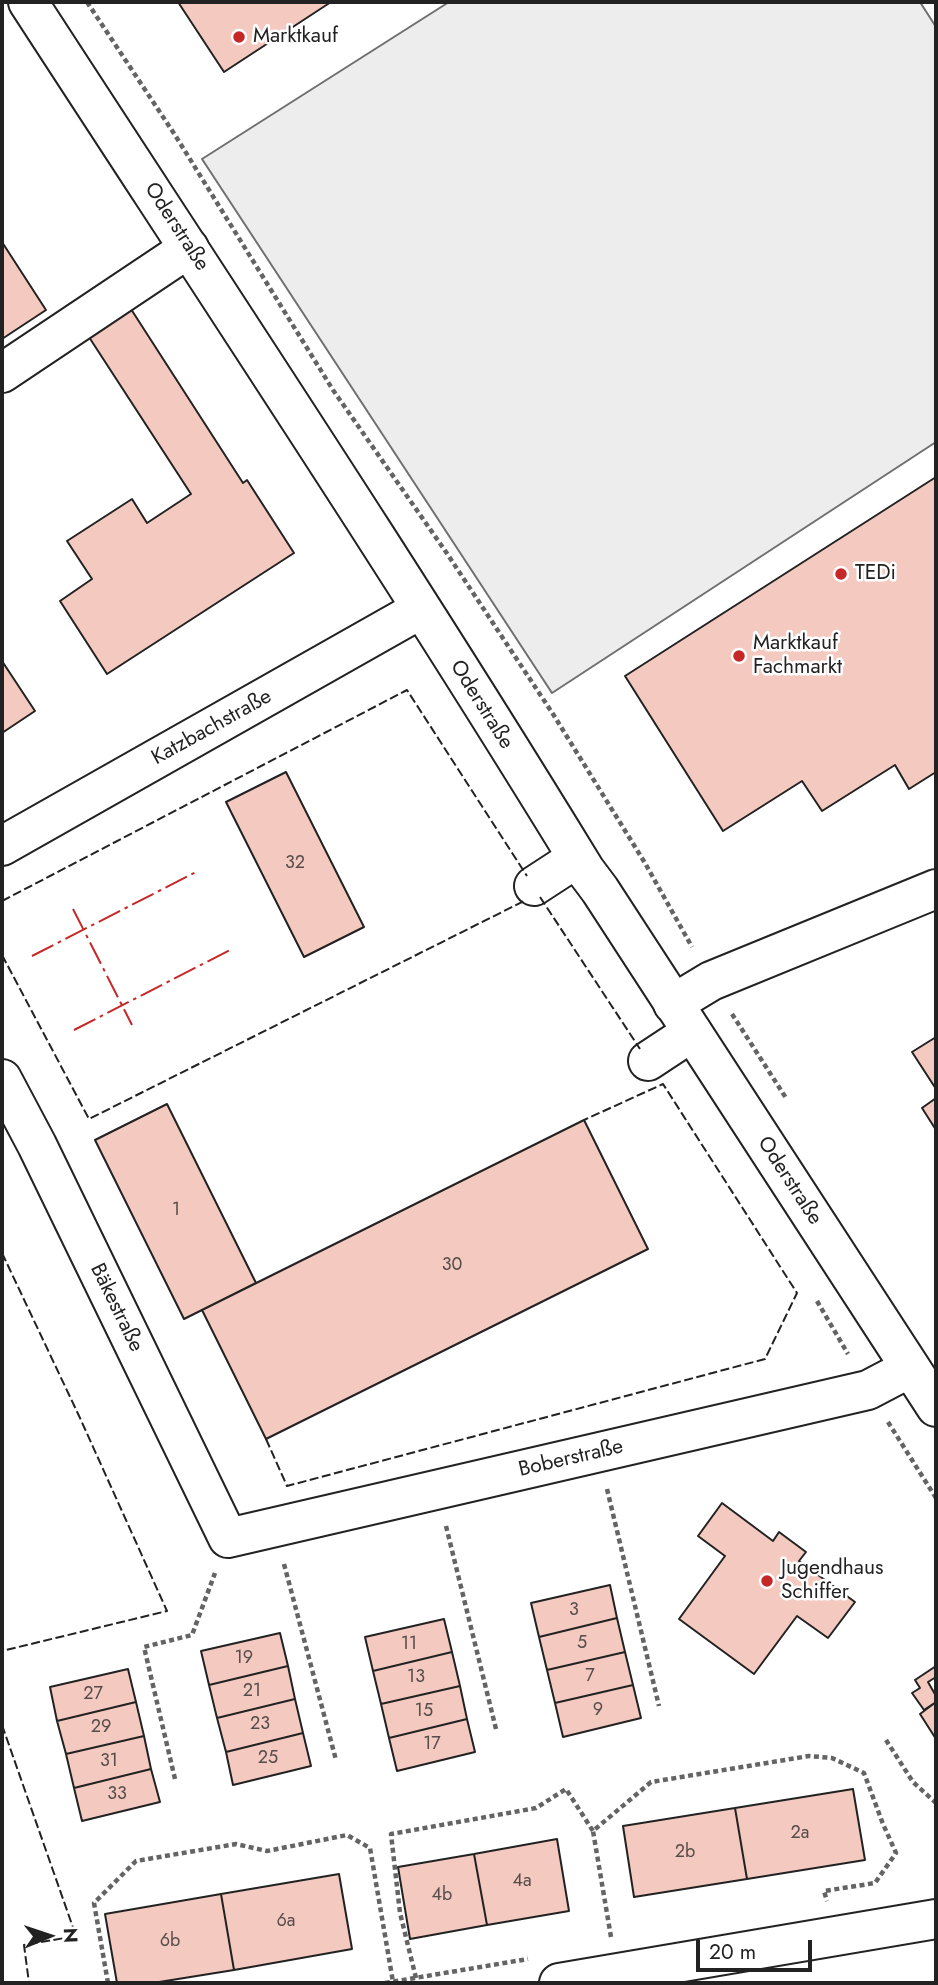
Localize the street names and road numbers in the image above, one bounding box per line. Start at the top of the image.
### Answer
street label: Oderstraße [138,178,214,276]
street label: Oderstraße [444,656,518,754]
street label: Katzbachstraße [148,685,276,771]
street label: Oderstraße [751,1132,827,1230]
street label: Bäkestraße [84,1260,148,1356]
street label: Boberstraße [516,1435,626,1483]

